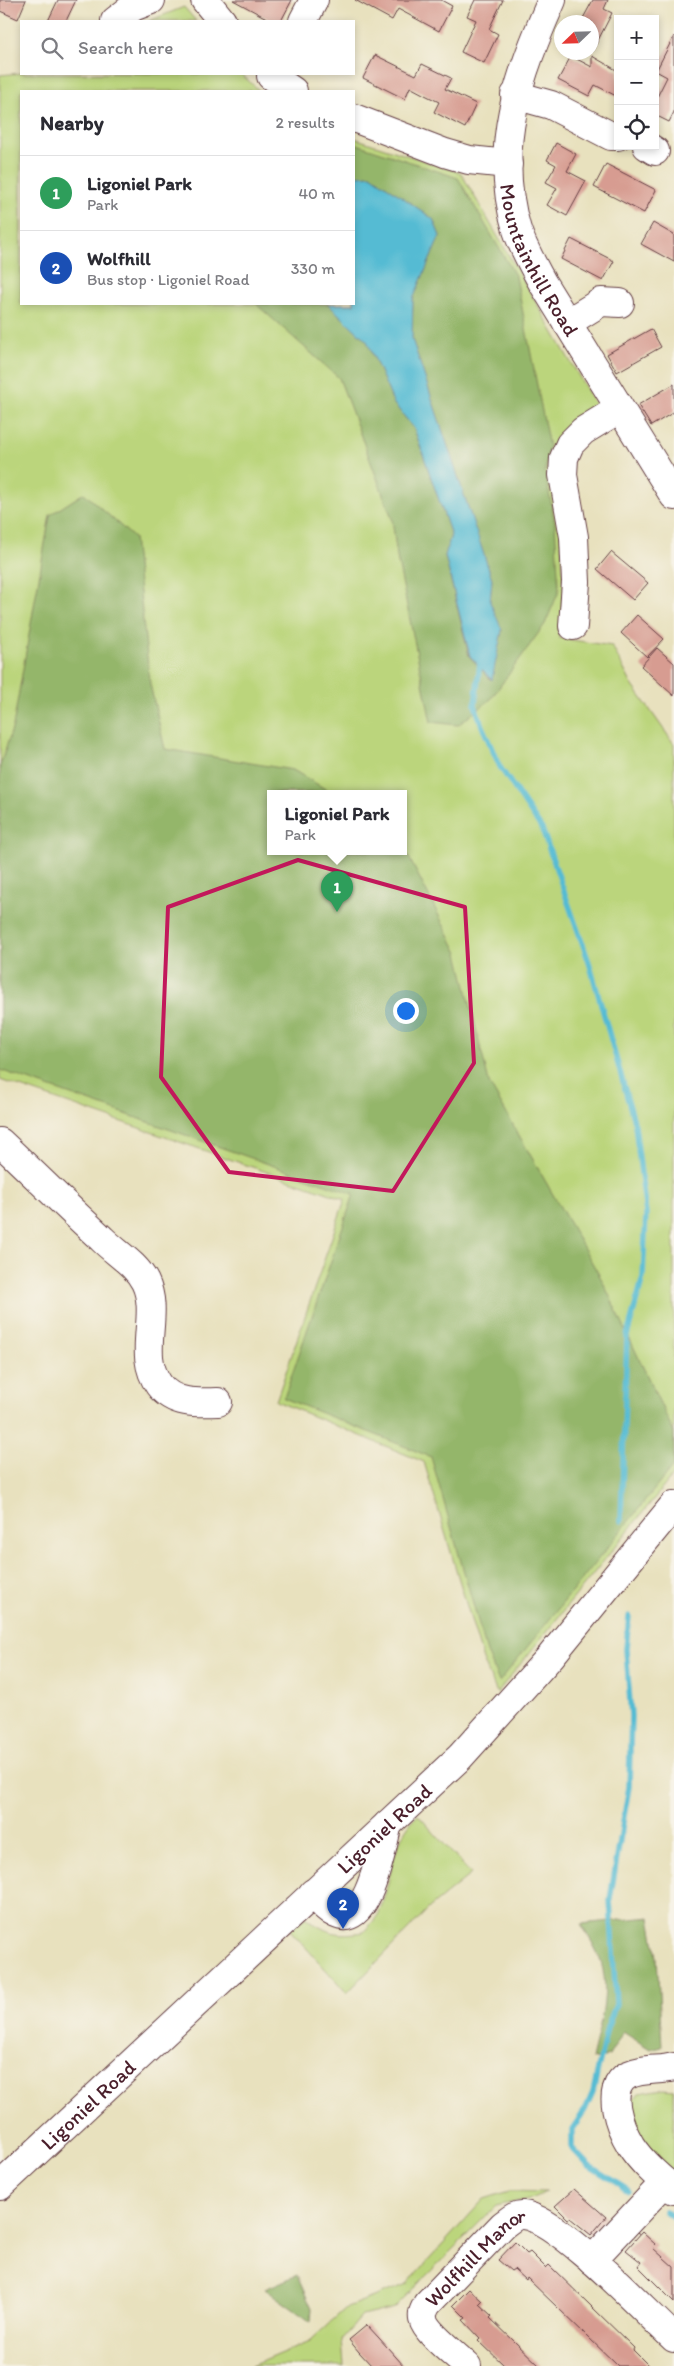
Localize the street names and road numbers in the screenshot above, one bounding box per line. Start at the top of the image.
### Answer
street label: Mountainhill Road [496,182,585,341]
street label: Ligoniel Road [331,1777,437,1878]
street label: Ligoniel Road [35,2054,141,2154]
street label: Wolfhill Manor [419,2202,526,2312]

